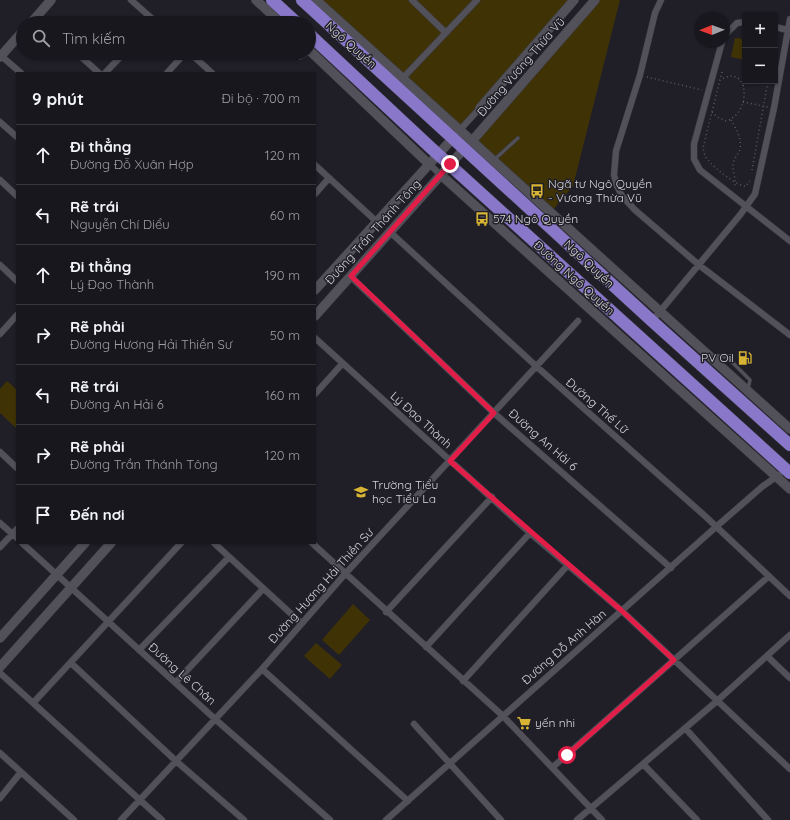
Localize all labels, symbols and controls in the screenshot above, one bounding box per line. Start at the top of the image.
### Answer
north arrow [694,12,730,48]
map controls [742,12,778,84]
button: + [742,12,778,48]
street label: Đường Vương Thừa Vũ [474,14,568,119]
search box [16,16,316,60]
street label: Ngô Quyền [323,18,380,71]
icon: search [30,27,52,49]
text: Tìm kiếm [62,29,125,48]
button: − [742,48,778,84]
text: 9 phút [32,88,84,109]
text: Đi bộ · 700 m [221,90,300,106]
text: Đi thẳng [70,137,131,156]
icon: ahead [32,144,54,166]
text: 120 m [265,147,300,163]
route end [441,155,459,173]
text: Đường Đỗ Xuân Hợp [70,156,194,172]
street label: Đường Trần Thánh Tông [321,176,424,287]
place label: Ngã tư Ngô Quyền - Vương Thừa Vũ [548,176,652,205]
bus stop icon: Ngã tư Ngô Quyền - Vương Thừa Vũ [529,183,545,199]
text: Rẽ trái [70,197,119,216]
icon: left [32,204,54,226]
text: 60 m [270,207,300,223]
bus stop icon: 574 Ngô Quyền [474,211,490,227]
place label: 574 Ngô Quyền [493,211,578,226]
text: Nguyễn Chí Diểu [70,216,170,232]
street label: Đường Ngô Quyền [531,237,618,318]
street label: Ngô Quyền [561,237,618,291]
text: Đi thẳng [70,257,131,276]
icon: ahead [32,264,54,286]
text: 190 m [265,267,300,283]
text: Lý Đạo Thành [70,276,154,292]
text: Rẽ phải [70,317,124,336]
icon: right [32,324,54,346]
text: 50 m [270,327,300,343]
text: Đường Hương Hải Thiền Sư [70,336,232,352]
place label: PV Oil [701,350,734,365]
fuel station icon: PV Oil [737,350,753,366]
street label: Đường Thế Lữ [563,374,632,438]
text: Rẽ trái [70,377,119,396]
icon: left [32,384,54,406]
text: 160 m [265,387,300,403]
street label: Lý Đạo Thành [387,388,455,451]
text: Đường An Hải 6 [70,396,164,412]
street label: Đường An Hải 6 [506,406,581,474]
text: Rẽ phải [70,437,124,456]
icon: right [32,444,54,466]
text: 120 m [265,447,300,463]
text: Đường Trần Thánh Tông [70,456,218,472]
place label: Trường Tiểu học Tiểu La [372,477,438,506]
school or university icon: Trường Tiểu học Tiểu La [353,484,369,500]
icon: arrive [32,504,54,526]
text: Đến nơi [70,505,125,524]
street label: Đường Hương Hải Thiền Sư [265,524,377,646]
street label: Đường Đỗ Anh Hàn [518,606,609,687]
street label: Đường Lê Chân [145,639,219,708]
supermarket icon: yến nhi [516,715,532,731]
place label: yến nhi [535,715,575,730]
route start [558,746,576,764]

